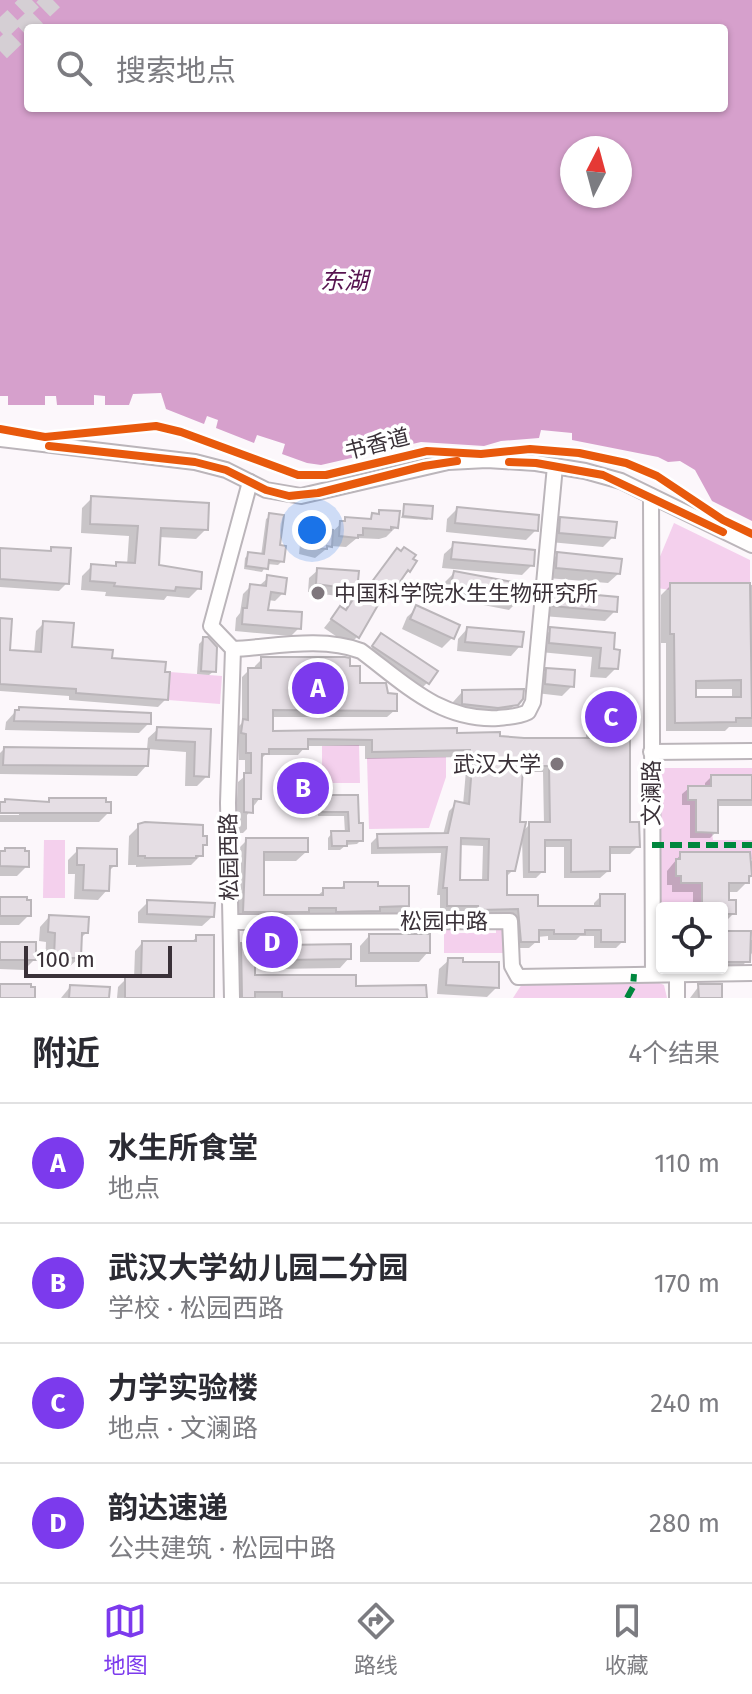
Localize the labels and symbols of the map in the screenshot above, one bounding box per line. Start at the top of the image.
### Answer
north arrow [560,136,632,208]
water label: 东湖 [320,267,372,295]
street label: 书香道 [342,423,412,465]
your location [292,510,332,550]
place label: 中国科学院水生生物研究所 [334,580,598,607]
marker: 中国科学院水生生物研究所 [309,584,327,602]
pin: A [292,658,344,718]
pin: C [585,687,637,747]
place label: 武汉大学 [453,751,541,778]
marker: 武汉大学 [548,755,566,773]
pin: B [277,758,329,818]
street label: 文澜路 [638,760,665,826]
street label: 松园西路 [215,813,243,901]
street label: 松园中路 [400,908,488,935]
pin: D [246,912,298,972]
scale bar [24,942,172,978]

